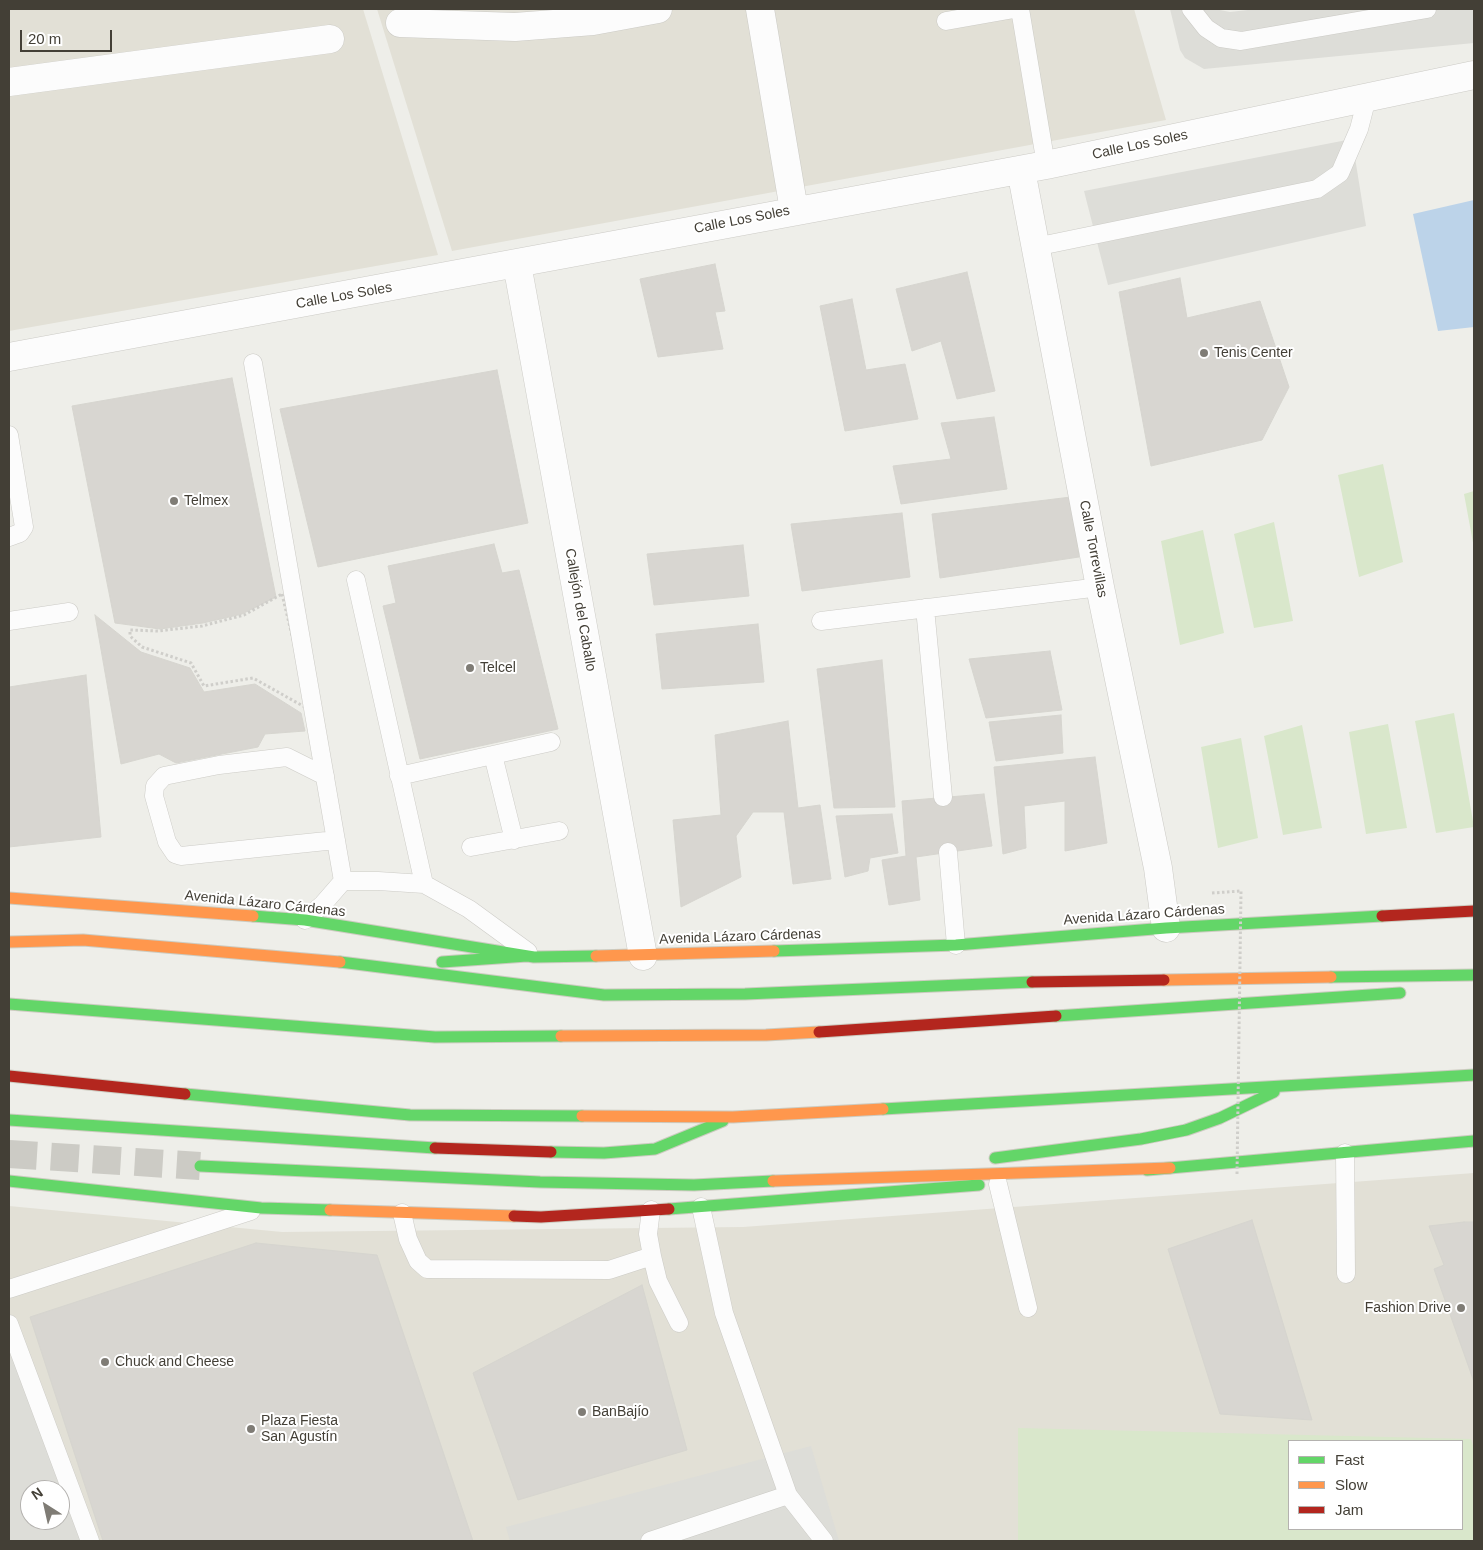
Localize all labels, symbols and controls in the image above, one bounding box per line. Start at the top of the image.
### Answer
scale bar [22,20,115,52]
text: 20 m [28,30,61,47]
street label: Calle Los Soles [1091,127,1189,163]
street label: Calle Los Soles [693,202,791,238]
street label: Calle Los Soles [295,279,393,313]
place label: Tenis Center [1214,345,1293,361]
marker: Tenis Center [1198,347,1210,359]
place label: Telmex [184,493,228,509]
marker: Telmex [168,495,180,507]
street label: Calle Torrevillas [1075,499,1111,599]
street label: Callejón del Caballo [561,547,599,673]
place label: Telcel [480,660,516,676]
marker: Telcel [464,662,476,674]
street label: Avenida Lázaro Cárdenas [184,887,346,921]
street label: Avenida Lázaro Cárdenas [1063,901,1225,929]
street label: Avenida Lázaro Cárdenas [659,926,821,948]
place label: Fashion Drive [1365,1300,1451,1316]
marker: Fashion Drive [1455,1302,1467,1314]
place label: Chuck and Cheese [115,1354,234,1370]
marker: Chuck and Cheese [99,1356,111,1368]
place label: BanBajío [592,1404,649,1420]
marker: BanBajío [576,1406,588,1418]
place label: Plaza Fiesta San Agustín [261,1413,338,1445]
marker: Plaza Fiesta San Agustín [245,1423,257,1435]
legend [1288,1440,1463,1530]
text: Fast [1335,1451,1364,1468]
text: Slow [1335,1476,1368,1493]
north arrow [20,1480,70,1530]
text: N [28,1484,46,1503]
text: Jam [1335,1501,1363,1518]

